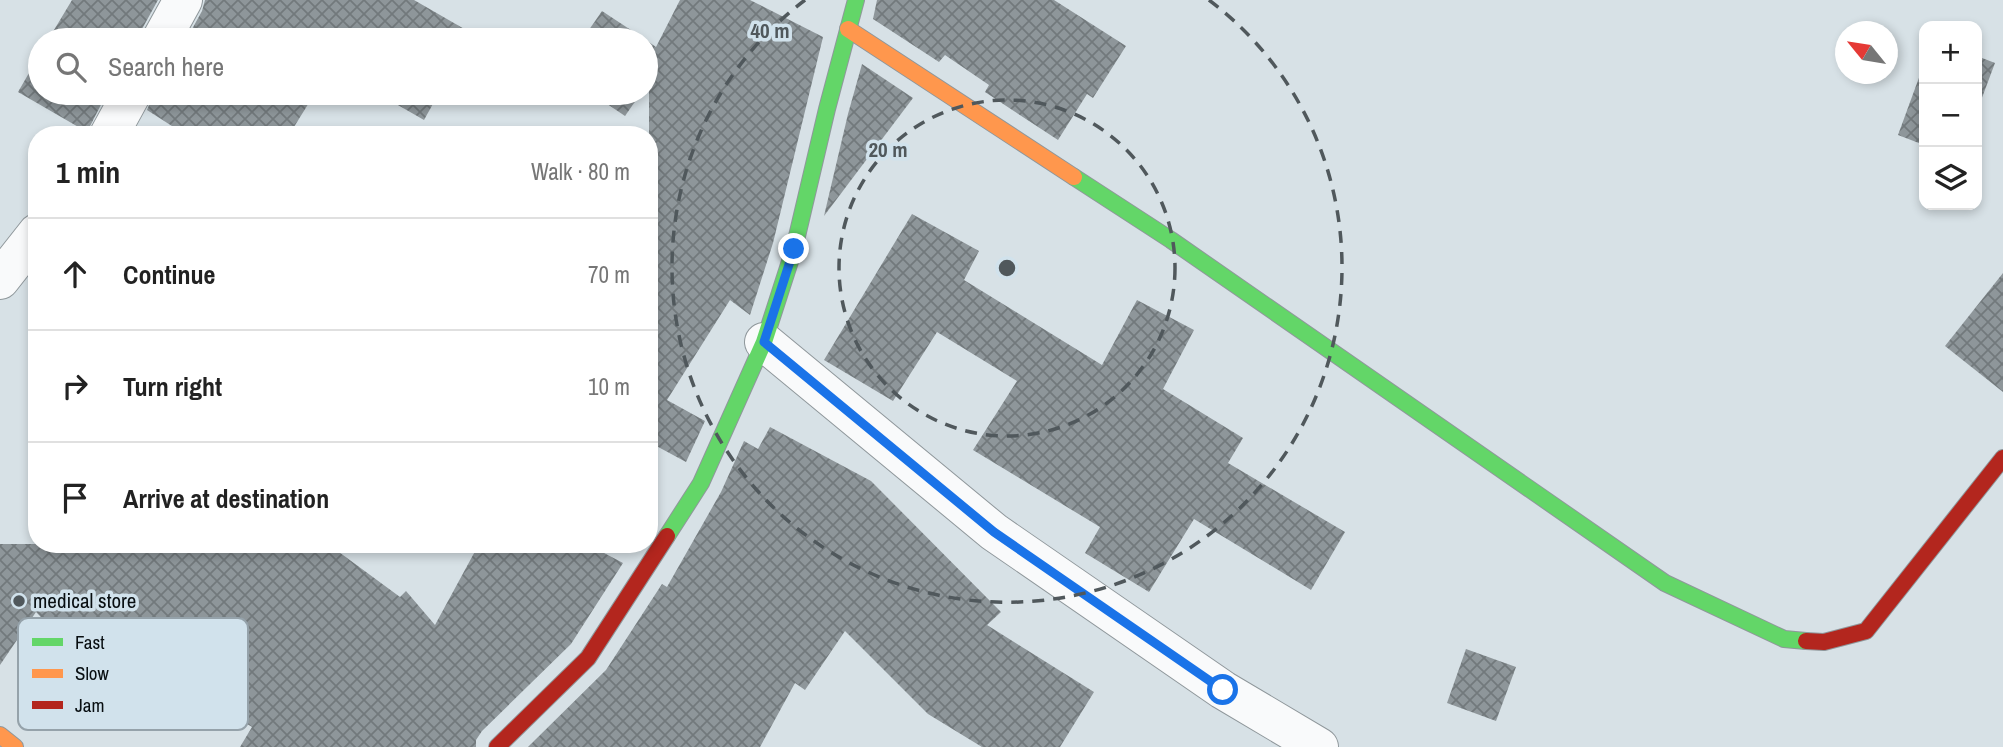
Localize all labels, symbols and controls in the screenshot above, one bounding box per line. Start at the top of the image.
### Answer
text: 40 m [750,16,790,45]
north arrow [1835,21,1898,84]
map controls [1919,21,1982,210]
button: + [1919,21,1982,84]
search box [28,28,658,105]
icon: search [52,48,90,86]
text: Search here [108,49,224,84]
button: − [1919,84,1982,147]
text: 20 m [868,135,908,164]
button: layers [1919,147,1982,210]
text: 1 min [56,152,120,192]
text: Walk · 80 m [531,156,630,187]
route end [778,233,809,264]
icon: ahead [56,255,94,293]
centre of rings [995,256,1019,280]
text: Continue [123,257,215,292]
text: 70 m [588,259,630,290]
icon: right [56,367,94,405]
text: Turn right [123,369,222,404]
text: 10 m [588,371,630,402]
icon: arrive [56,479,94,517]
text: Arrive at destination [123,481,329,516]
place label: medical store [33,586,136,615]
marker: medical store [11,593,27,609]
legend [18,618,248,730]
text: Fast [75,629,105,655]
text: Slow [75,660,110,686]
route start [1207,674,1238,705]
text: Jam [75,692,104,718]

